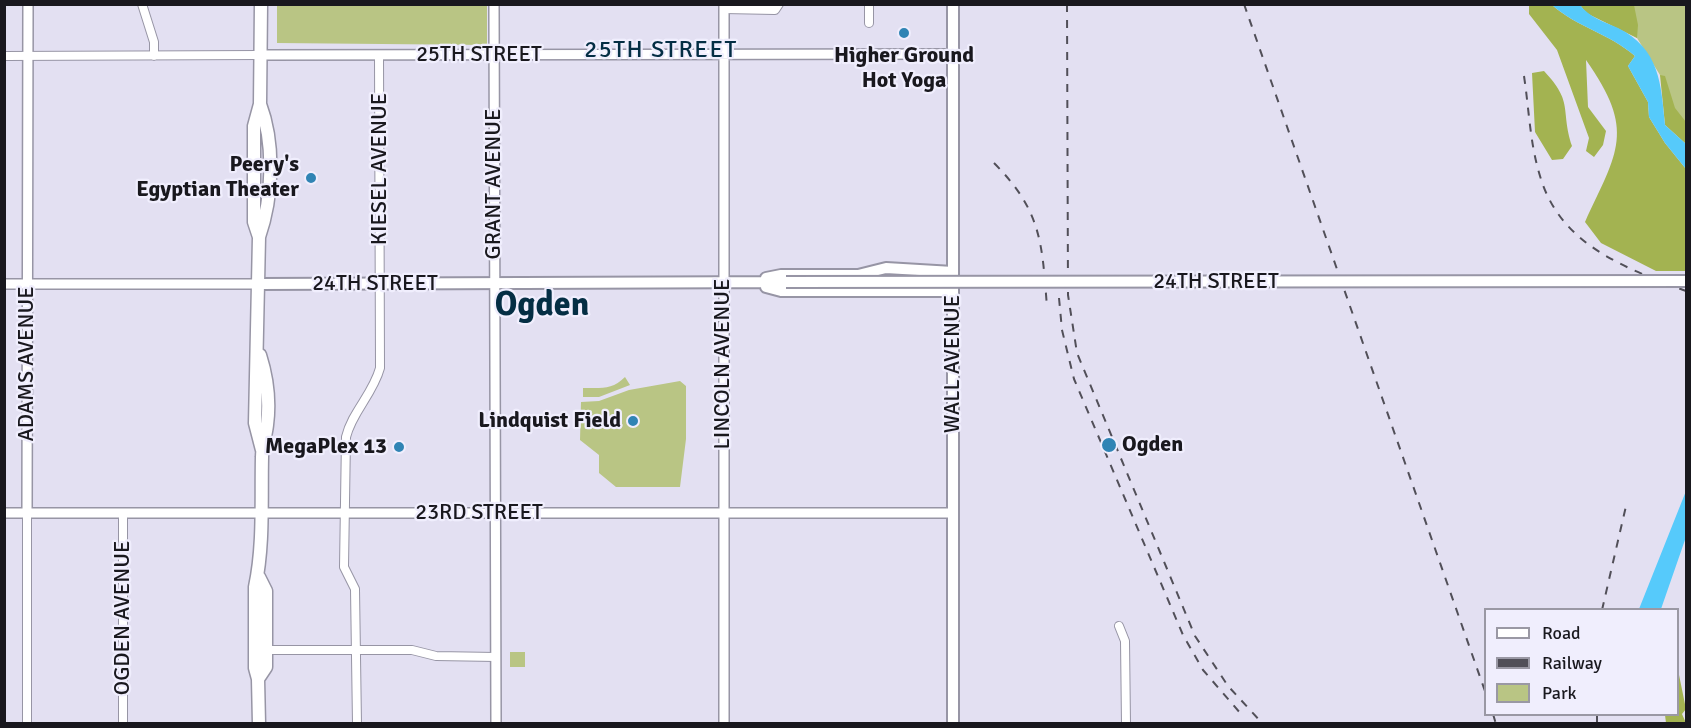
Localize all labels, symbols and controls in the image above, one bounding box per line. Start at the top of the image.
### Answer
marker: Higher Ground Hot Yoga [897,26,911,40]
district label: 25TH STREET [584,37,738,65]
street label: 25TH STREET [416,42,542,68]
place label: Higher Ground Hot Yoga [834,43,974,94]
street label: KIESEL AVENUE [367,93,393,245]
street label: GRANT AVENUE [481,109,507,259]
place label: Peery's Egyptian Theater [136,152,299,204]
marker: Peery's Egyptian Theater [304,171,318,185]
street label: 24TH STREET [1153,269,1279,295]
street label: 24TH STREET [312,271,438,297]
street label: LINCOLN AVENUE [710,279,736,449]
street label: ADAMS AVENUE [14,286,40,442]
district label: Ogden [495,286,589,326]
street label: WALL AVENUE [940,295,966,433]
place label: Lindquist Field [478,408,621,434]
marker: Lindquist Field [626,414,640,428]
place label: Ogden [1122,432,1183,458]
place label: MegaPlex 13 [265,434,387,460]
marker: Ogden [1100,436,1118,454]
marker: MegaPlex 13 [392,440,406,454]
street label: 23RD STREET [415,500,543,526]
street label: OGDEN AVENUE [110,541,136,695]
legend [1484,608,1679,716]
text: Road [1542,622,1581,644]
text: Railway [1542,652,1602,674]
text: Park [1542,682,1577,704]

